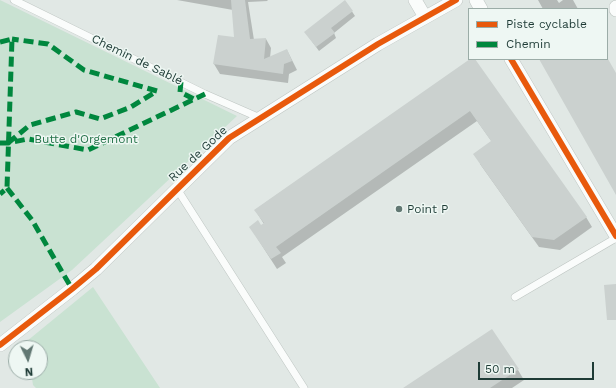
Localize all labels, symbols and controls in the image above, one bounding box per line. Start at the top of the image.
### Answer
legend [468,8,608,60]
text: Piste cyclable [506,17,587,31]
street label: Chemin de Sablé [89,32,185,88]
text: Chemin [506,37,551,51]
street label: Rue de Gode [166,123,230,185]
park label: Butte d'Orgemont [34,132,138,146]
place label: Point P [407,202,448,216]
marker: Point P [394,204,404,214]
north arrow [8,340,48,380]
scale bar [480,354,596,380]
text: 50 m [485,362,515,376]
text: N [24,365,34,378]

